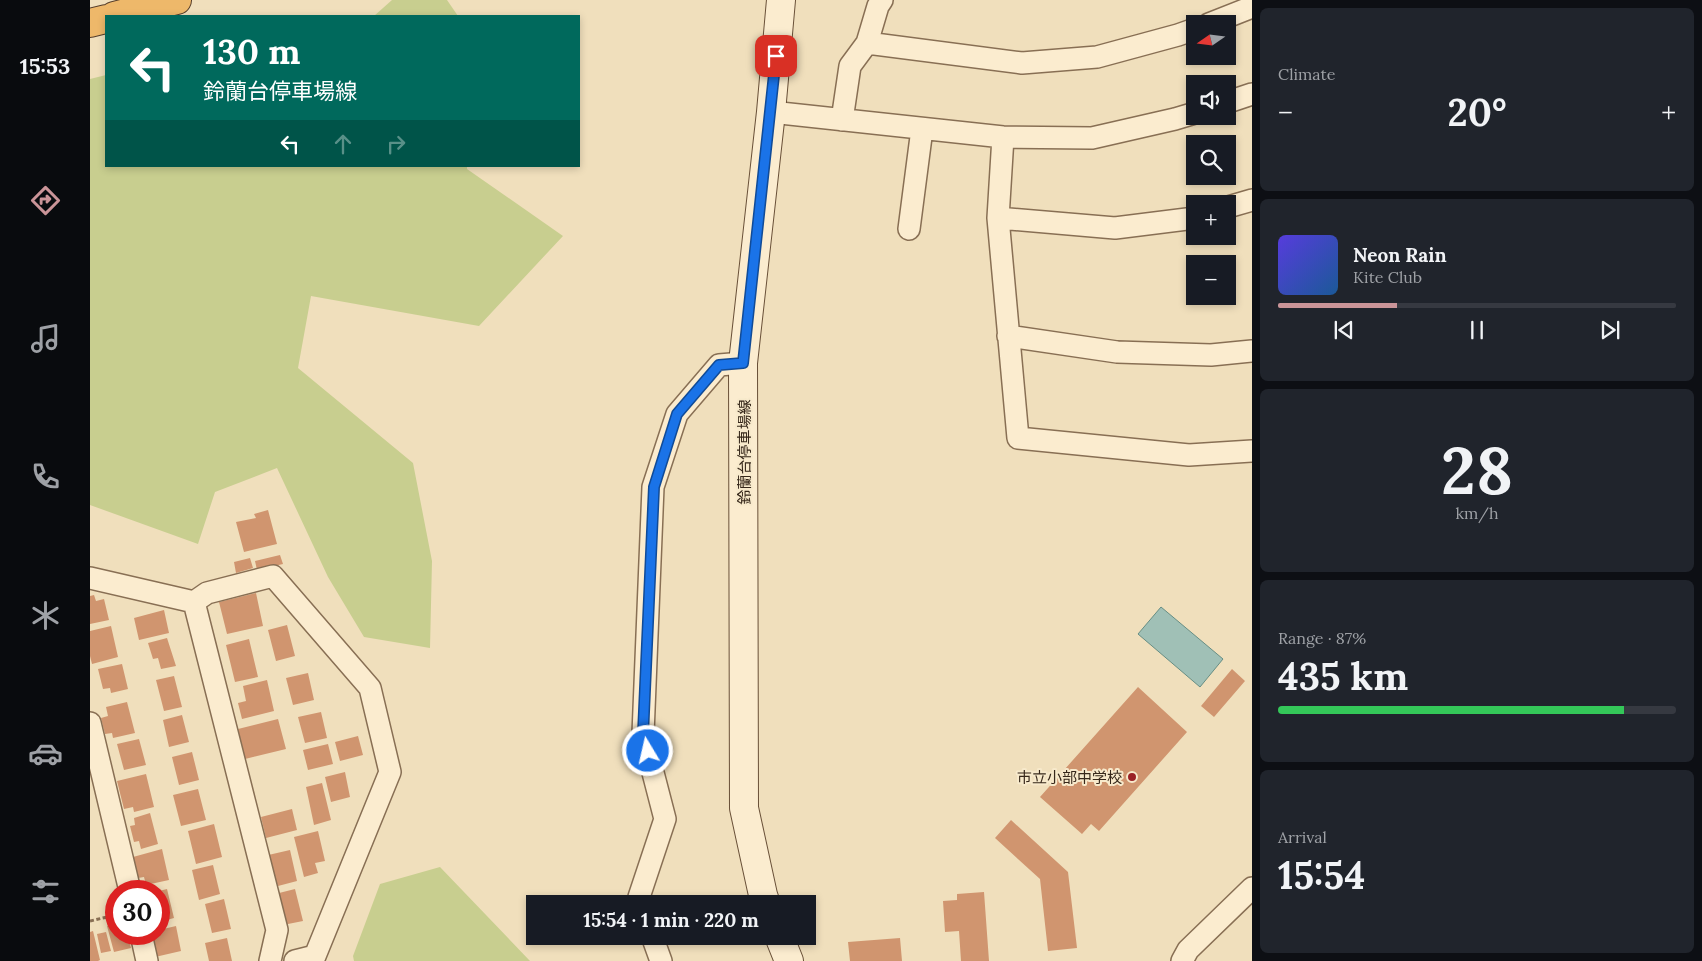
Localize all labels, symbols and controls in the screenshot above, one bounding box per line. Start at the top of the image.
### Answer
north arrow [1186,15,1236,65]
map controls [1186,15,1236,305]
text: 130 m [203,29,300,74]
icon: left [120,35,185,100]
pin [755,35,797,77]
icon: arrive [762,42,790,70]
text: 15:53 [20,52,70,80]
text: Climate [1278,64,1335,84]
button: sound [1186,75,1236,125]
text: 鈴蘭台停車場線 [203,77,357,105]
text: 20° [1448,88,1506,136]
text: − [1278,95,1293,131]
text: + [1661,95,1676,131]
icon: left [276,130,304,158]
icon: ahead [329,130,357,158]
icon: right [382,130,410,158]
button: search [1186,135,1236,185]
icon: directions [28,183,63,218]
button: + [1186,195,1236,245]
text: Neon Rain [1353,243,1447,267]
button: − [1186,255,1236,305]
text: Kite Club [1353,267,1422,287]
icon: previous [1330,316,1358,344]
icon: pause [1463,316,1491,344]
icon: next [1596,316,1624,344]
icon: music [28,321,63,356]
street label: 鈴蘭台停車場線 [735,399,754,505]
text: 28 [1441,429,1513,512]
icon: phone [28,459,63,494]
text: km/h [1455,503,1499,523]
icon: climate [28,598,63,633]
text: Range · 87% [1278,628,1366,648]
text: 435 km [1278,652,1408,700]
position arrow [621,724,673,776]
icon: car [28,736,63,771]
place label: 市立小部中学校 [1017,768,1122,787]
marker: 市立小部中学校 [1126,771,1138,783]
text: Arrival [1278,827,1327,847]
text: 15:54 [1278,851,1365,899]
icon: filters [28,874,63,909]
speed limit sign: 30 [105,880,170,945]
text: 15:54 · 1 min · 220 m [583,908,759,932]

